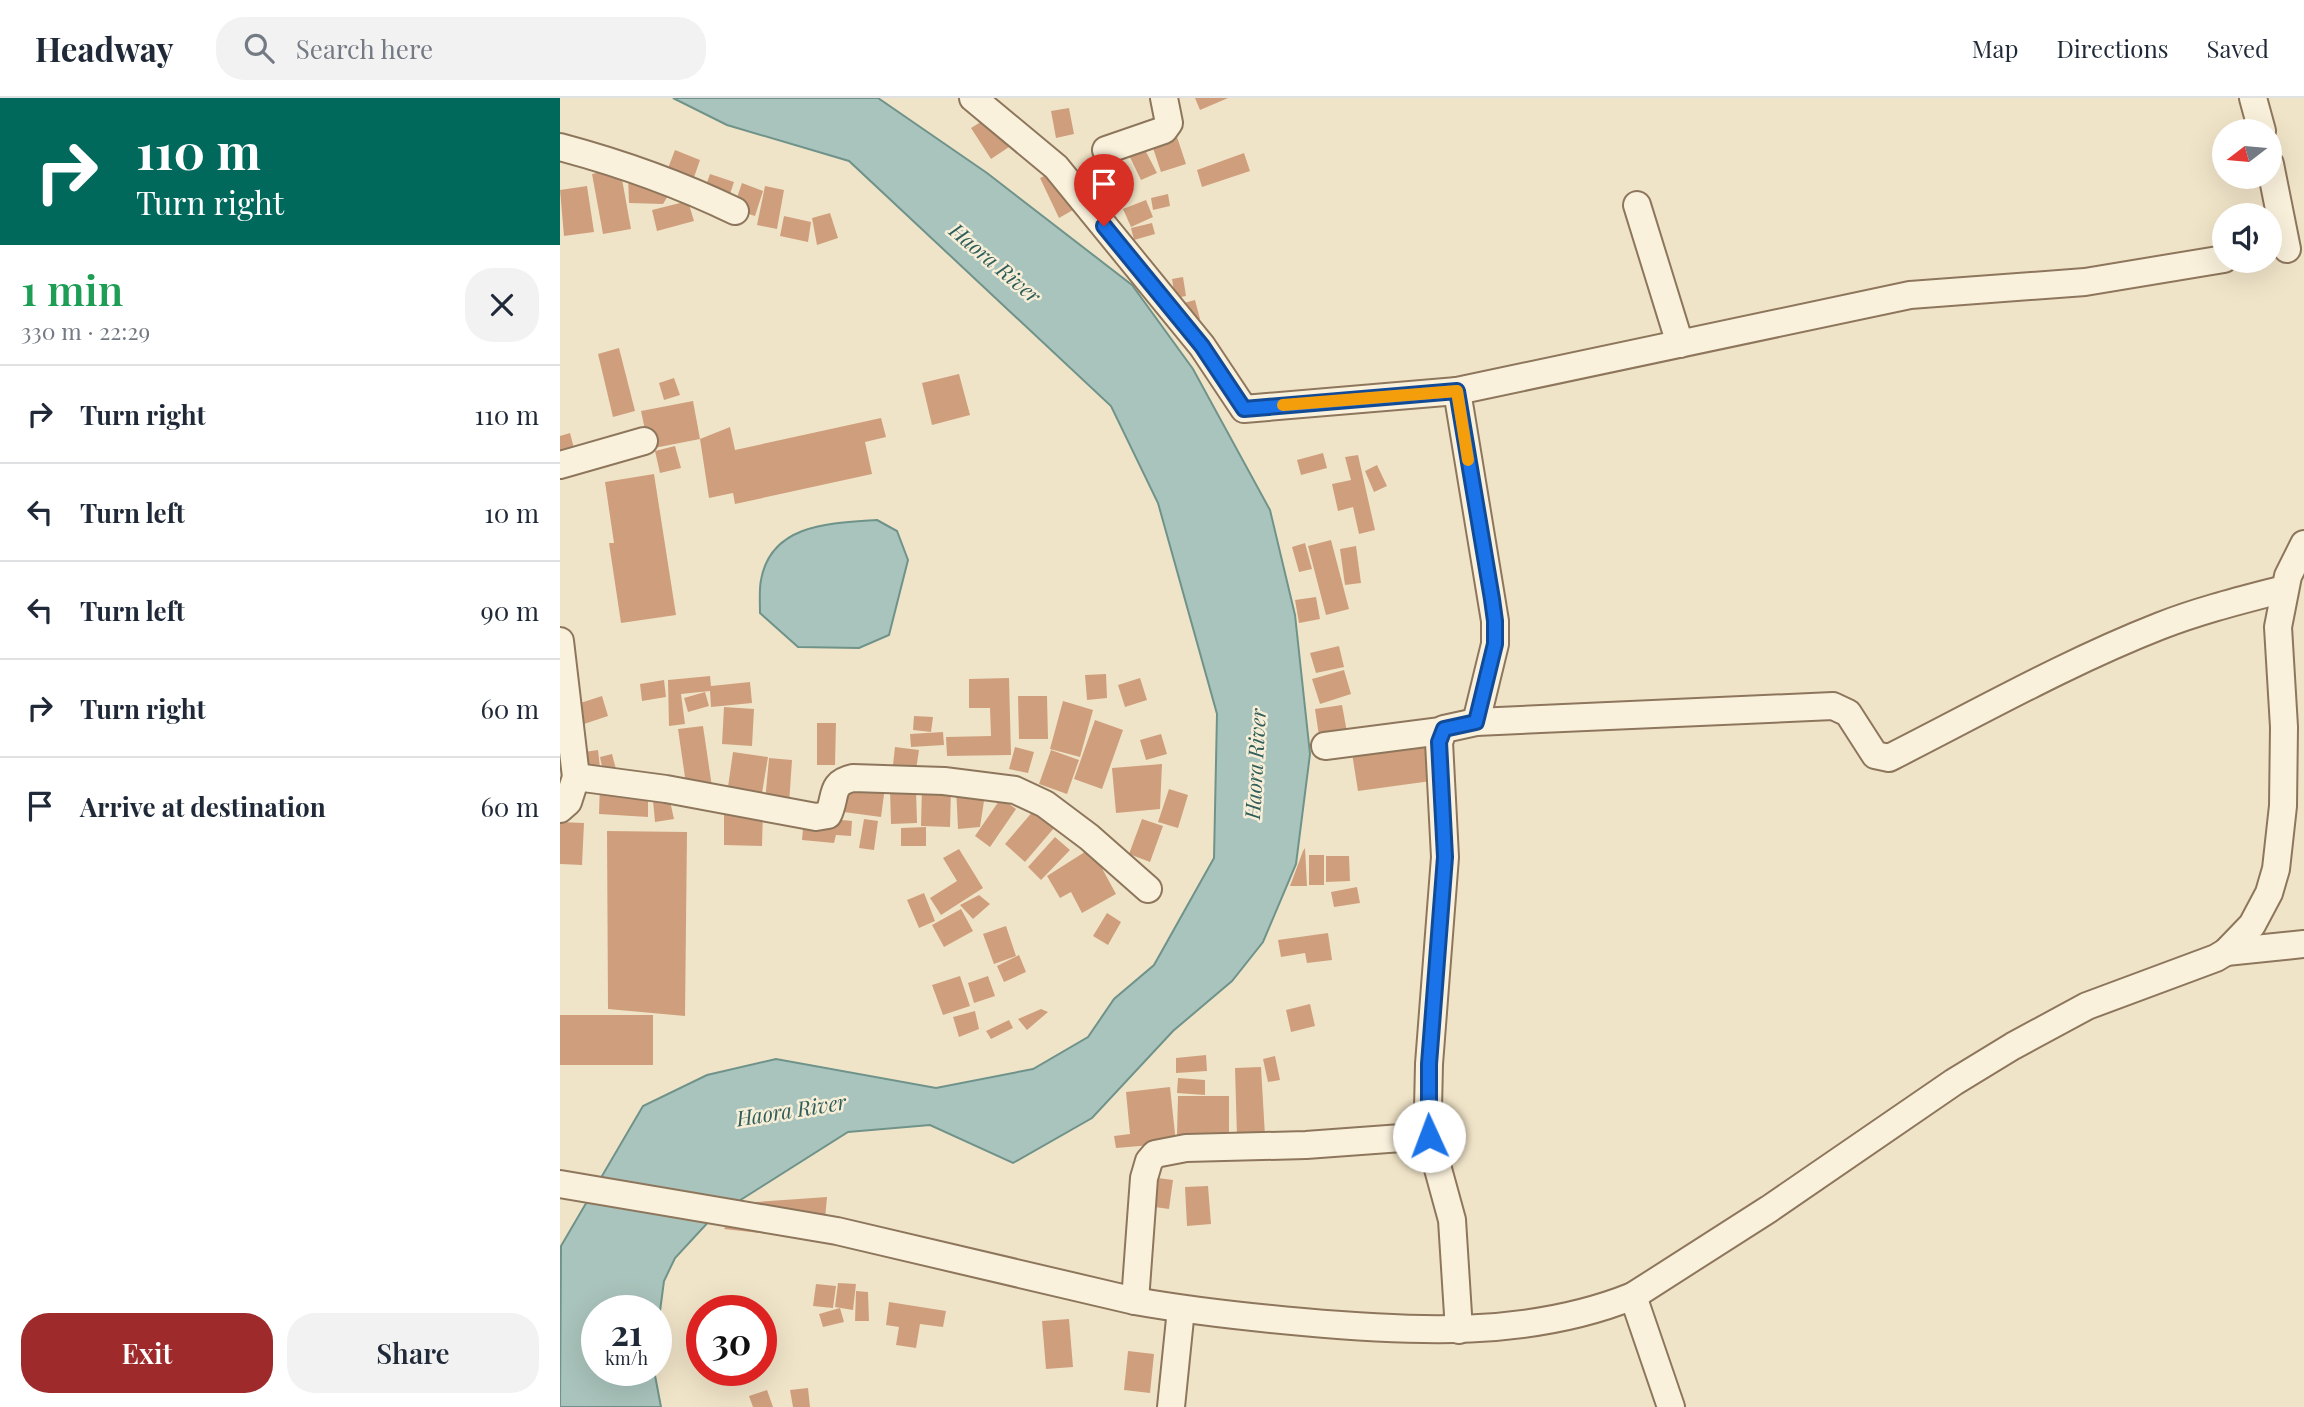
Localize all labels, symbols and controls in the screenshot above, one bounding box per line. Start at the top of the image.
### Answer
search box [216,17,706,80]
text: Headway [35,26,174,70]
icon: search [240,29,278,67]
text: Search here [296,31,433,66]
text: Map [1972,32,2018,64]
text: Directions [2056,32,2169,64]
text: Saved [2207,32,2269,64]
text: 110 m [136,117,261,182]
north arrow [2212,119,2282,189]
map controls [2212,119,2282,273]
icon: right [21,126,112,217]
pin [1074,154,1134,226]
icon: arrive [1085,165,1123,203]
text: Turn right [136,180,284,223]
button: sound [2212,203,2282,273]
water label: Haora River [944,215,1048,309]
text: 1 min [21,261,123,317]
button: close [465,268,539,342]
text: 330 m · 22:29 [21,315,150,346]
icon: right [21,395,59,433]
text: Turn right [80,397,206,432]
text: 110 m [475,397,539,432]
icon: left [21,493,59,531]
text: Turn left [80,495,185,530]
text: 10 m [484,495,539,530]
icon: left [21,591,59,629]
text: Turn left [80,593,185,628]
text: 90 m [481,593,539,628]
icon: right [21,689,59,727]
text: Turn right [80,691,206,726]
text: 60 m [480,691,539,726]
water label: Haora River [1237,707,1271,821]
icon: arrive [21,787,59,825]
text: Arrive at destination [80,789,326,824]
text: 60 m [480,789,539,824]
water label: Haora River [733,1086,849,1132]
position arrow [1392,1099,1466,1173]
speed limit sign: 30 [686,1295,777,1386]
text: 21 [611,1308,642,1355]
button: Exit [21,1313,273,1393]
button: Share [287,1313,539,1393]
text: km/h [605,1346,648,1370]

